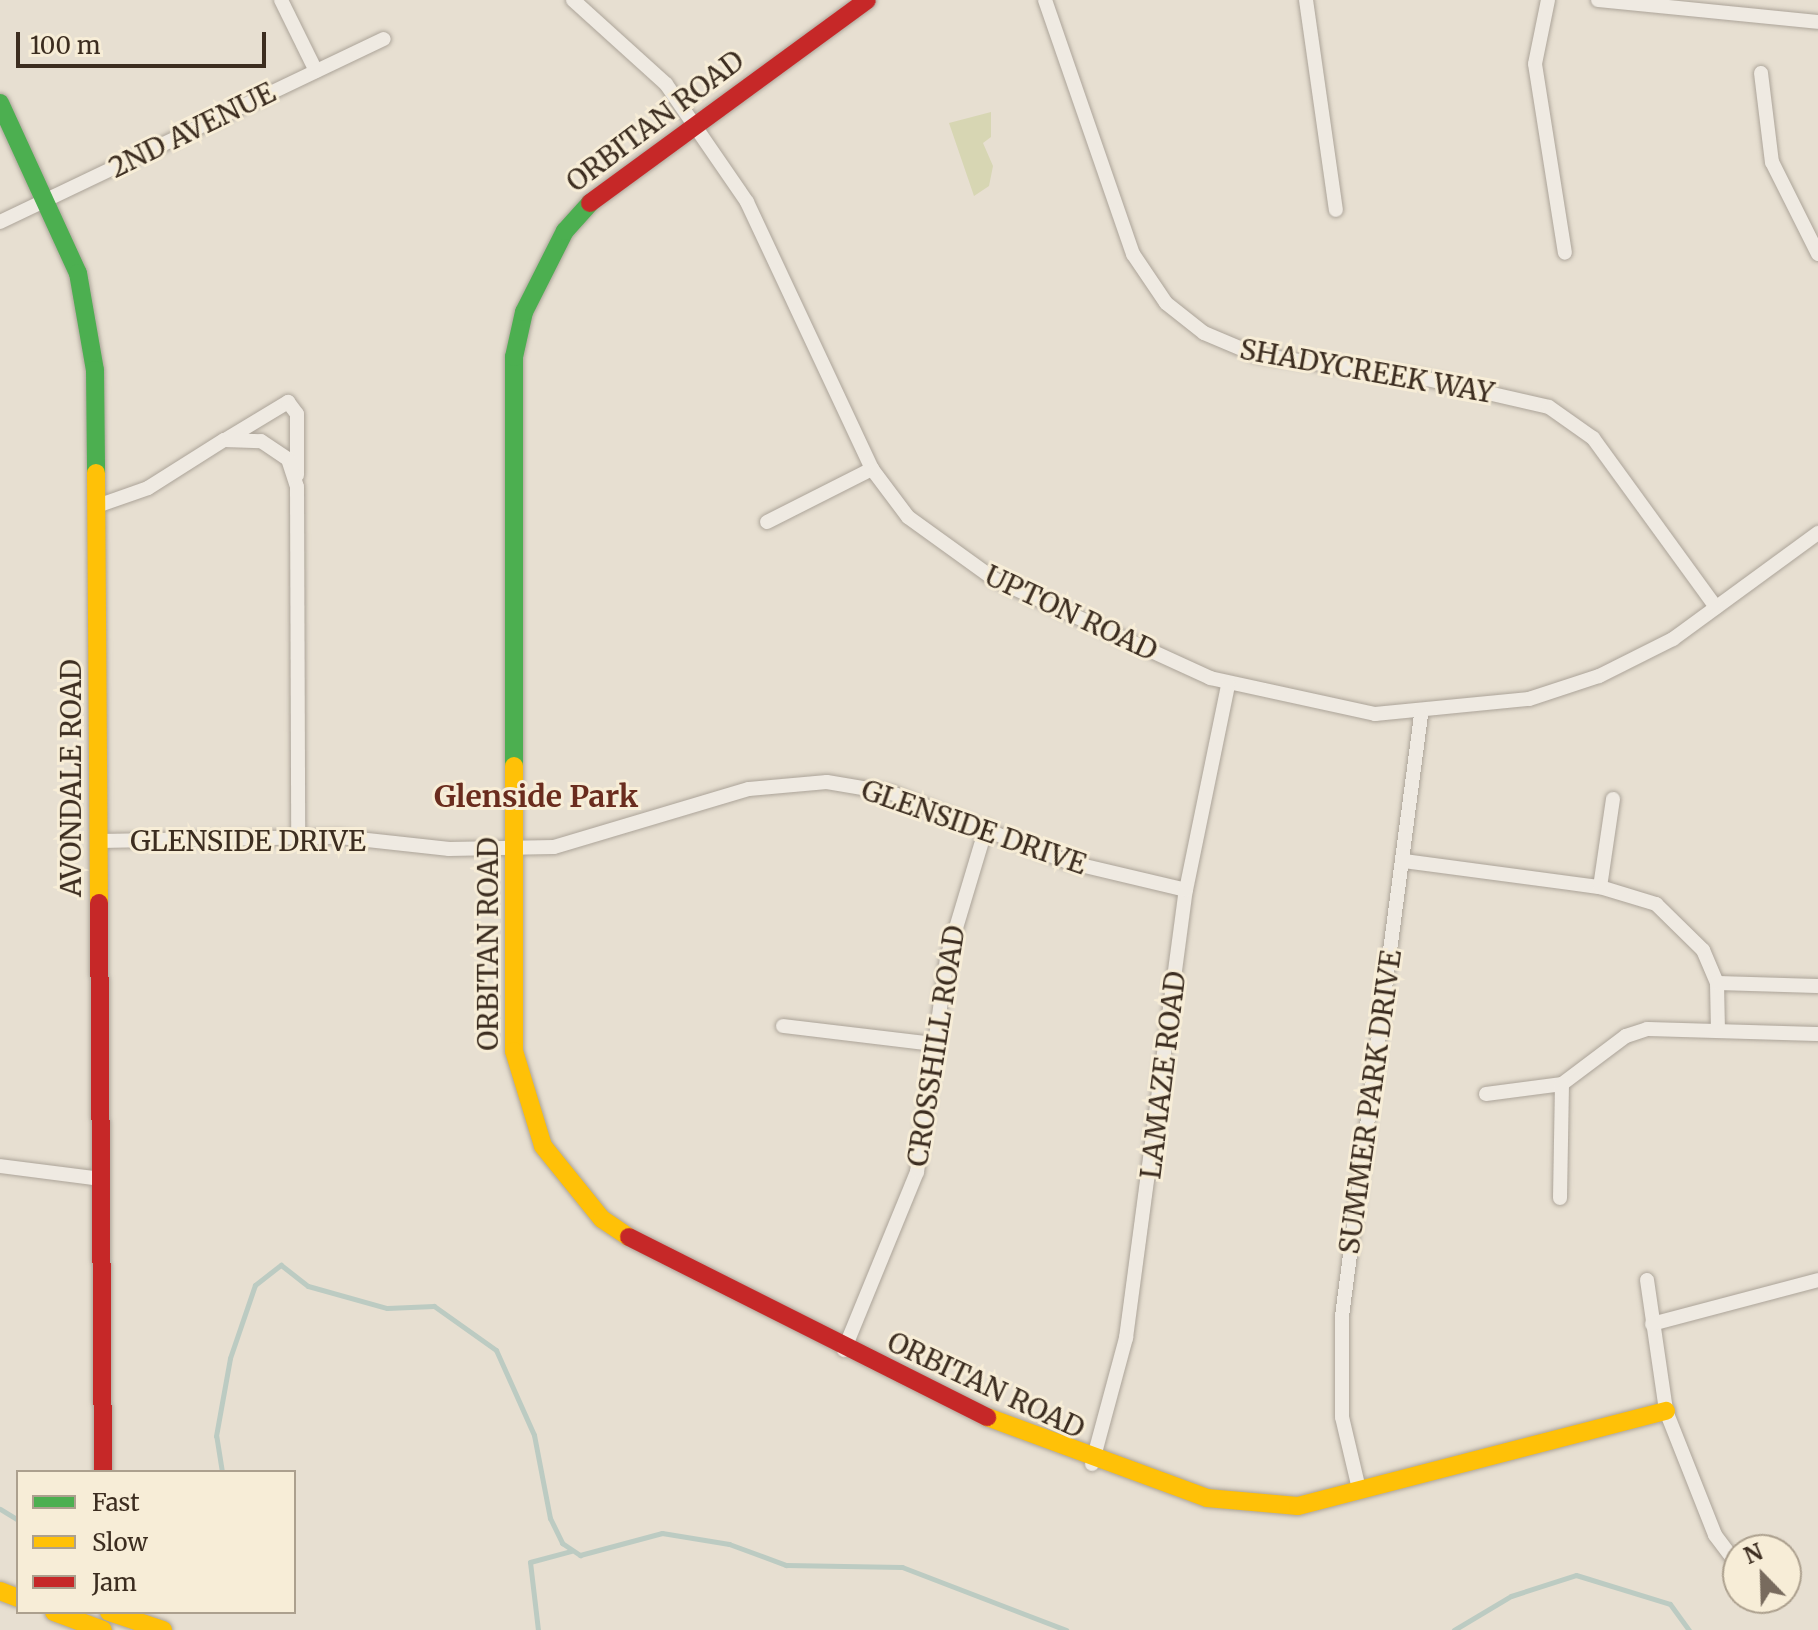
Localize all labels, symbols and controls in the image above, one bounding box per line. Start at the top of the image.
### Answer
scale bar [20,16,270,66]
text: 100 m [30,30,100,61]
street label: ORBITAN ROAD [560,43,750,199]
street label: 2ND AVENUE [104,75,280,185]
street label: SHADYCREEK WAY [1237,332,1497,410]
street label: UPTON ROAD [979,558,1163,668]
street label: AVONDALE ROAD [54,659,88,897]
street label: GLENSIDE DRIVE [857,773,1091,881]
district label: Glenside Park [434,778,638,814]
street label: GLENSIDE DRIVE [130,824,366,858]
street label: ORBITAN ROAD [471,837,505,1051]
street label: CROSSHILL ROAD [900,923,972,1169]
street label: SUMMER PARK DRIVE [1332,948,1408,1256]
street label: LAMAZE ROAD [1134,969,1192,1181]
street label: ORBITAN ROAD [882,1325,1090,1445]
legend [16,1470,296,1614]
text: Fast [92,1487,140,1518]
text: Slow [92,1527,148,1558]
north arrow [1722,1534,1802,1614]
text: N [1740,1537,1767,1570]
text: Jam [92,1567,137,1598]

